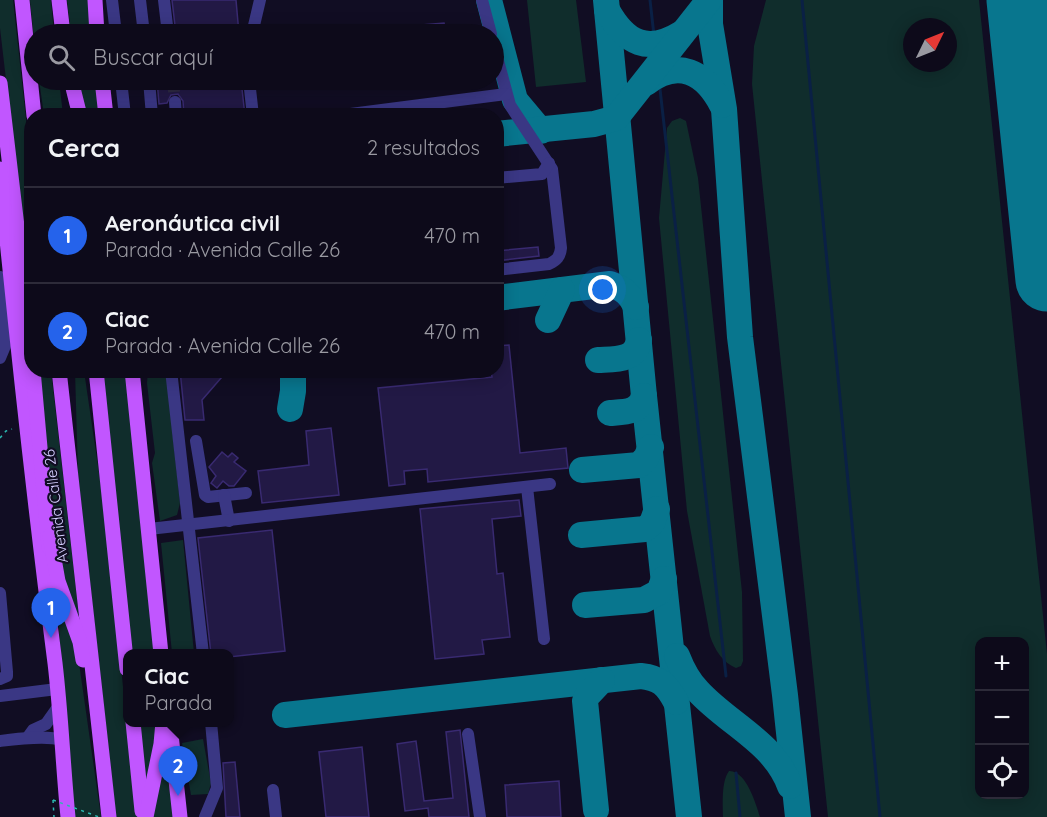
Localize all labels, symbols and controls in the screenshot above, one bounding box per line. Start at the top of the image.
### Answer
north arrow [903,18,957,72]
search box [24,24,504,90]
icon: search [45,41,78,74]
text: Buscar aquí [93,43,213,71]
text: Cerca [48,131,120,164]
text: 2 resultados [367,135,480,160]
text: Aeronáutica civil [105,209,280,237]
text: 1 [64,223,71,248]
text: 470 m [424,223,480,248]
text: Parada · Avenida Calle 26 [105,237,340,262]
your location [588,275,617,304]
text: Ciac [105,305,149,333]
text: 2 [62,319,73,344]
text: 470 m [424,319,480,344]
text: Parada · Avenida Calle 26 [105,333,340,358]
street label: Avenida Calle 26 [39,448,72,564]
pin: 1 [32,588,70,638]
map controls [975,637,1029,799]
button: + [975,637,1029,691]
popup [123,649,234,727]
text: Ciac [145,662,189,690]
text: Parada [145,690,212,715]
button: − [975,691,1029,745]
button: locate [975,745,1029,799]
pin: 2 [158,746,198,796]

